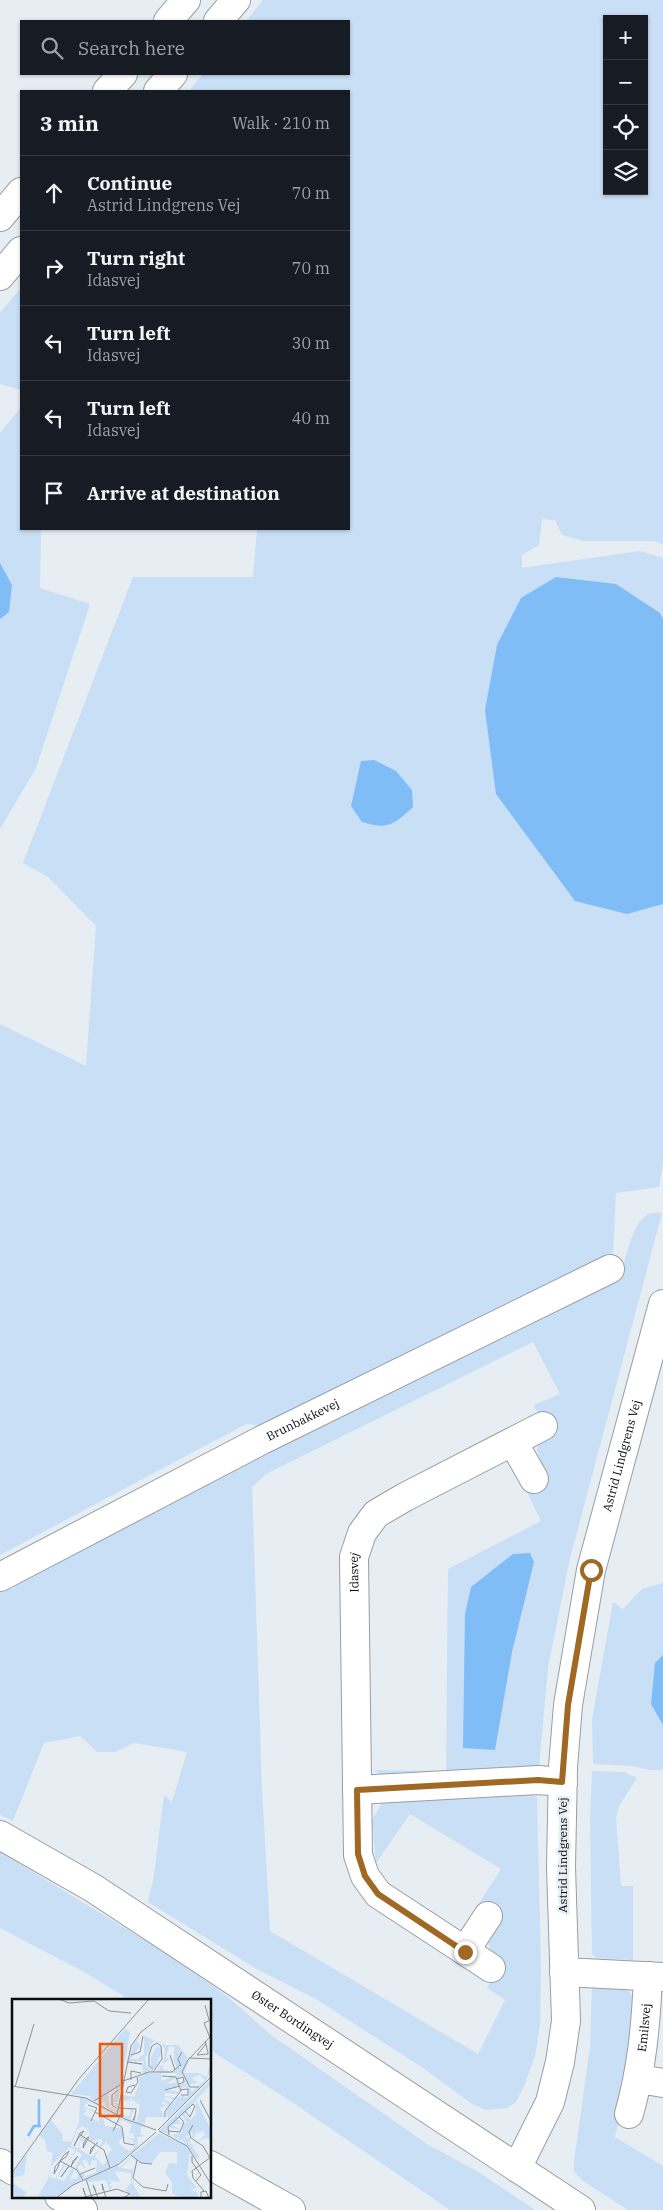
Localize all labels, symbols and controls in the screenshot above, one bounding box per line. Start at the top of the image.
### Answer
map controls [603,15,648,195]
button: + [603,15,648,60]
search box [20,20,350,75]
icon: search [38,34,66,62]
text: Search here [78,36,185,60]
button: − [603,60,648,105]
button: locate [603,105,648,150]
text: 3 min [40,109,99,137]
text: Walk · 210 m [232,113,330,133]
button: layers [603,150,648,195]
text: Continue [87,171,172,195]
icon: ahead [40,179,68,207]
text: 70 m [292,183,330,203]
text: Astrid Lindgrens Vej [87,195,241,215]
text: Turn right [87,246,185,270]
icon: right [40,254,68,282]
text: 70 m [292,258,330,278]
text: Idasvej [87,270,141,290]
text: Turn left [87,321,170,345]
icon: left [40,329,68,357]
text: 30 m [292,333,330,353]
text: Idasvej [87,345,141,365]
text: Turn left [87,396,170,420]
icon: left [40,404,68,432]
text: 40 m [292,408,330,428]
text: Idasvej [87,420,141,440]
icon: arrive [40,479,68,507]
text: Arrive at destination [87,481,280,505]
street label: Brunbakkevej [264,1395,341,1444]
street label: Astrid Lindgrens Vej [599,1398,644,1513]
street label: Idasvej [346,1550,362,1593]
route start [580,1559,603,1582]
street label: Astrid Lindgrens Vej [555,1797,570,1913]
route end [454,1941,477,1964]
street label: Øster Bordingvej [249,1987,337,2052]
inset map [12,1999,211,2198]
street label: Emilsvej [634,2003,654,2053]

